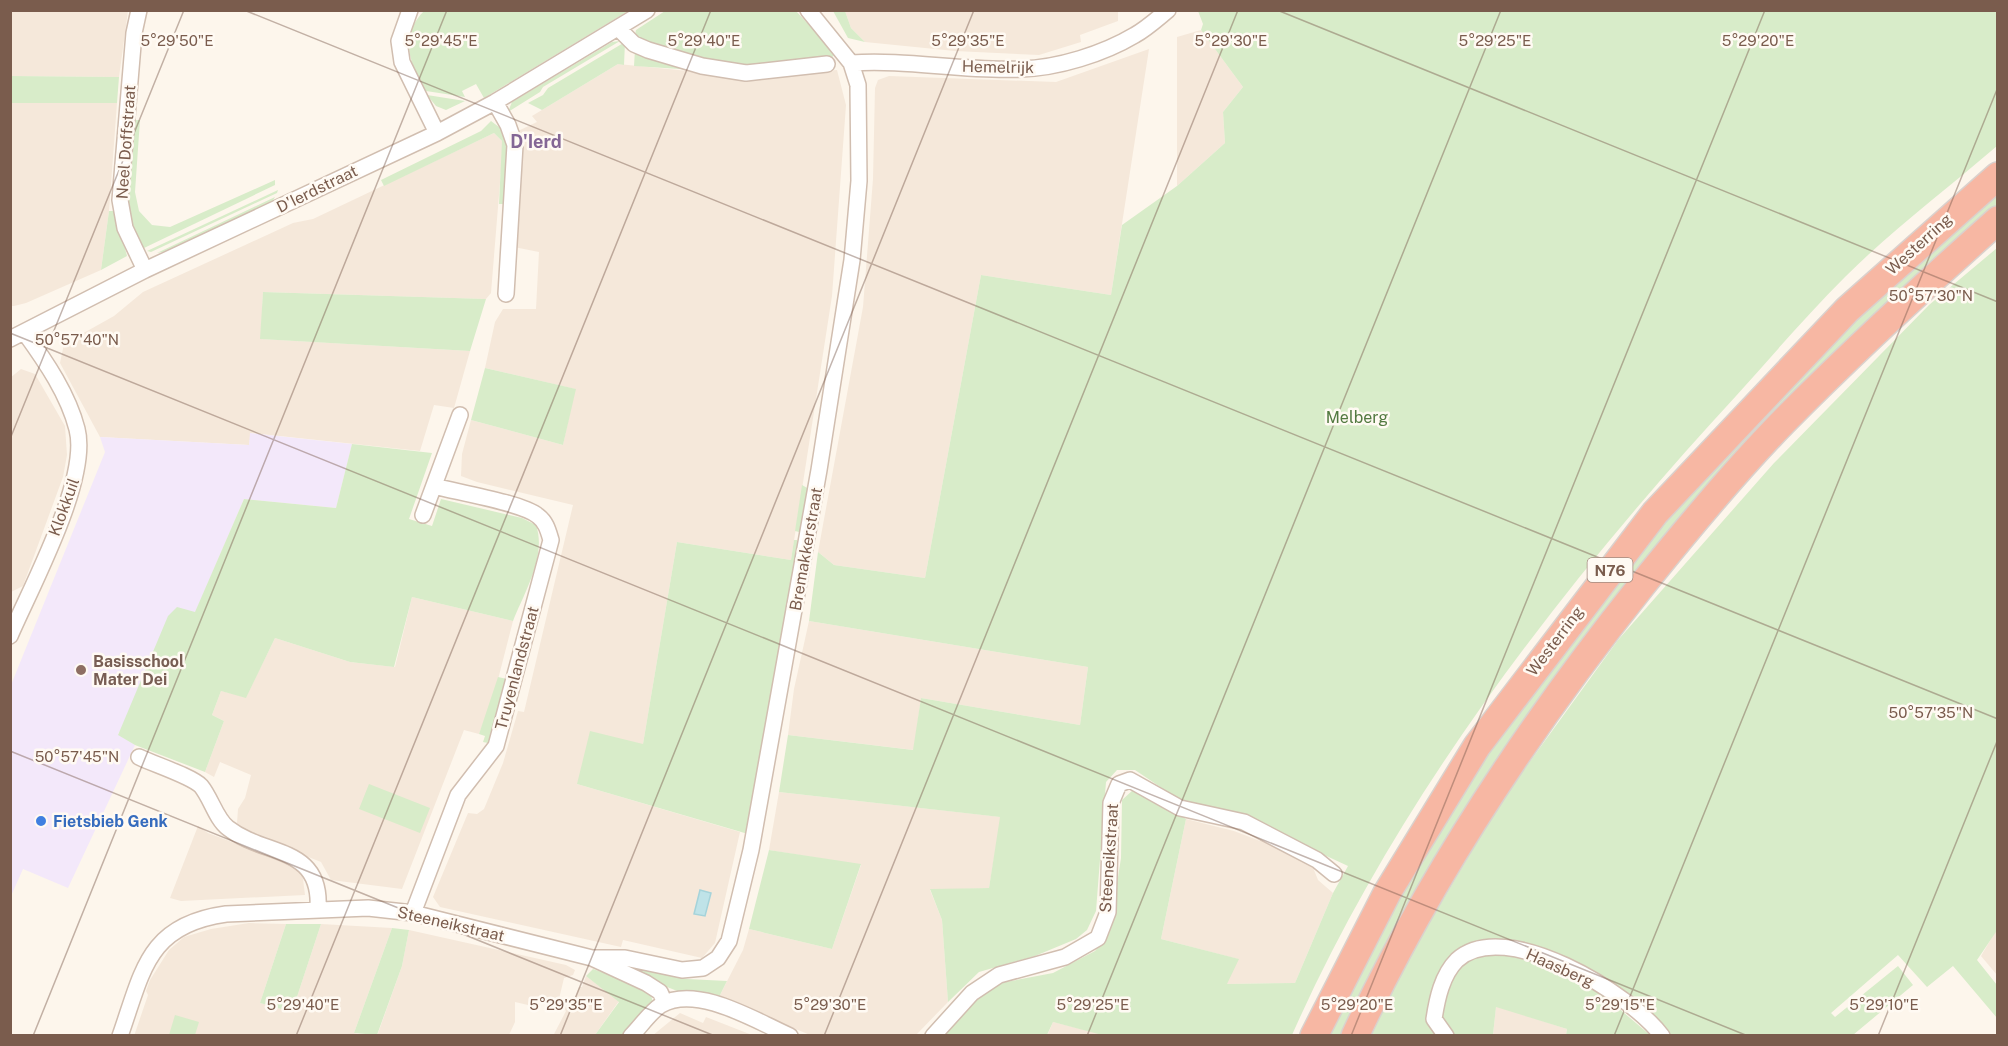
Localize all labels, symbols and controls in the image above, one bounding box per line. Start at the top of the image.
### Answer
text: 5°29'50"E [140,32,214,49]
text: 5°29'45"E [404,32,478,49]
text: 5°29'40"E [668,32,740,49]
text: 5°29'35"E [931,32,1005,49]
text: 5°29'30"E [1195,32,1267,49]
text: 5°29'25"E [1459,32,1531,49]
text: 5°29'20"E [1722,32,1794,49]
street label: Hemelrijk [962,57,1034,77]
street label: Neel Doffstraat [113,84,139,200]
district label: D'Ierd [510,131,562,152]
street label: D'Ierdstraat [273,161,361,217]
street label: Westerring [1882,209,1956,279]
text: 50°57'30"N [1889,287,1973,304]
text: 50°57'40"N [35,331,119,348]
park label: Melberg [1326,408,1388,427]
street label: Klokkuil [45,475,83,539]
street label: Bremakkerstraat [786,486,826,612]
road number: N76 [1588,558,1632,582]
street label: Westerring [1523,602,1587,680]
street label: Truyenlandstraat [491,604,543,732]
place label: Basisschool Mater Dei [93,652,184,689]
marker: Basisschool Mater Dei [74,663,88,677]
text: 50°57'35"N [1889,704,1973,721]
text: 50°57'45"N [35,748,119,765]
street label: Steeneikstraat [1096,803,1122,913]
place label: Fietsbieb Genk [53,812,168,831]
marker: Fietsbieb Genk [34,814,48,828]
street label: Steeneikstraat [396,902,506,946]
street label: Haasberg [1523,945,1597,991]
text: 5°29'40"E [267,996,339,1013]
text: 5°29'35"E [529,996,603,1013]
text: 5°29'30"E [794,996,866,1013]
text: 5°29'25"E [1057,996,1129,1013]
text: 5°29'20"E [1321,996,1393,1013]
text: 5°29'15"E [1585,996,1655,1013]
text: 5°29'10"E [1849,996,1919,1013]

